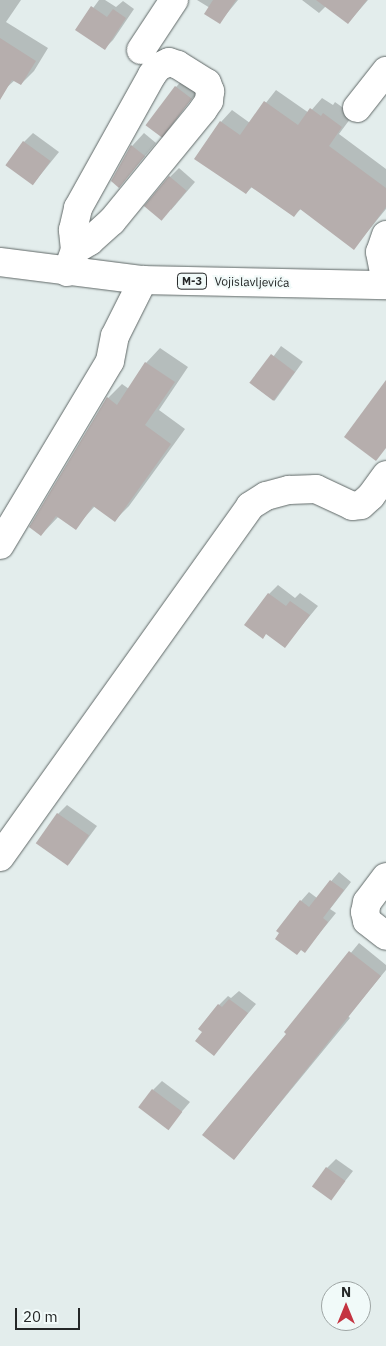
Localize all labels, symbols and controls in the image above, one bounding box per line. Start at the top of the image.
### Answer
road number: M-3 [176,272,208,290]
street label: Vojislavljevića [214,274,290,290]
north arrow [321,1281,371,1331]
text: N [341,1283,351,1301]
scale bar [18,1298,82,1330]
text: 20 m [23,1307,58,1326]

